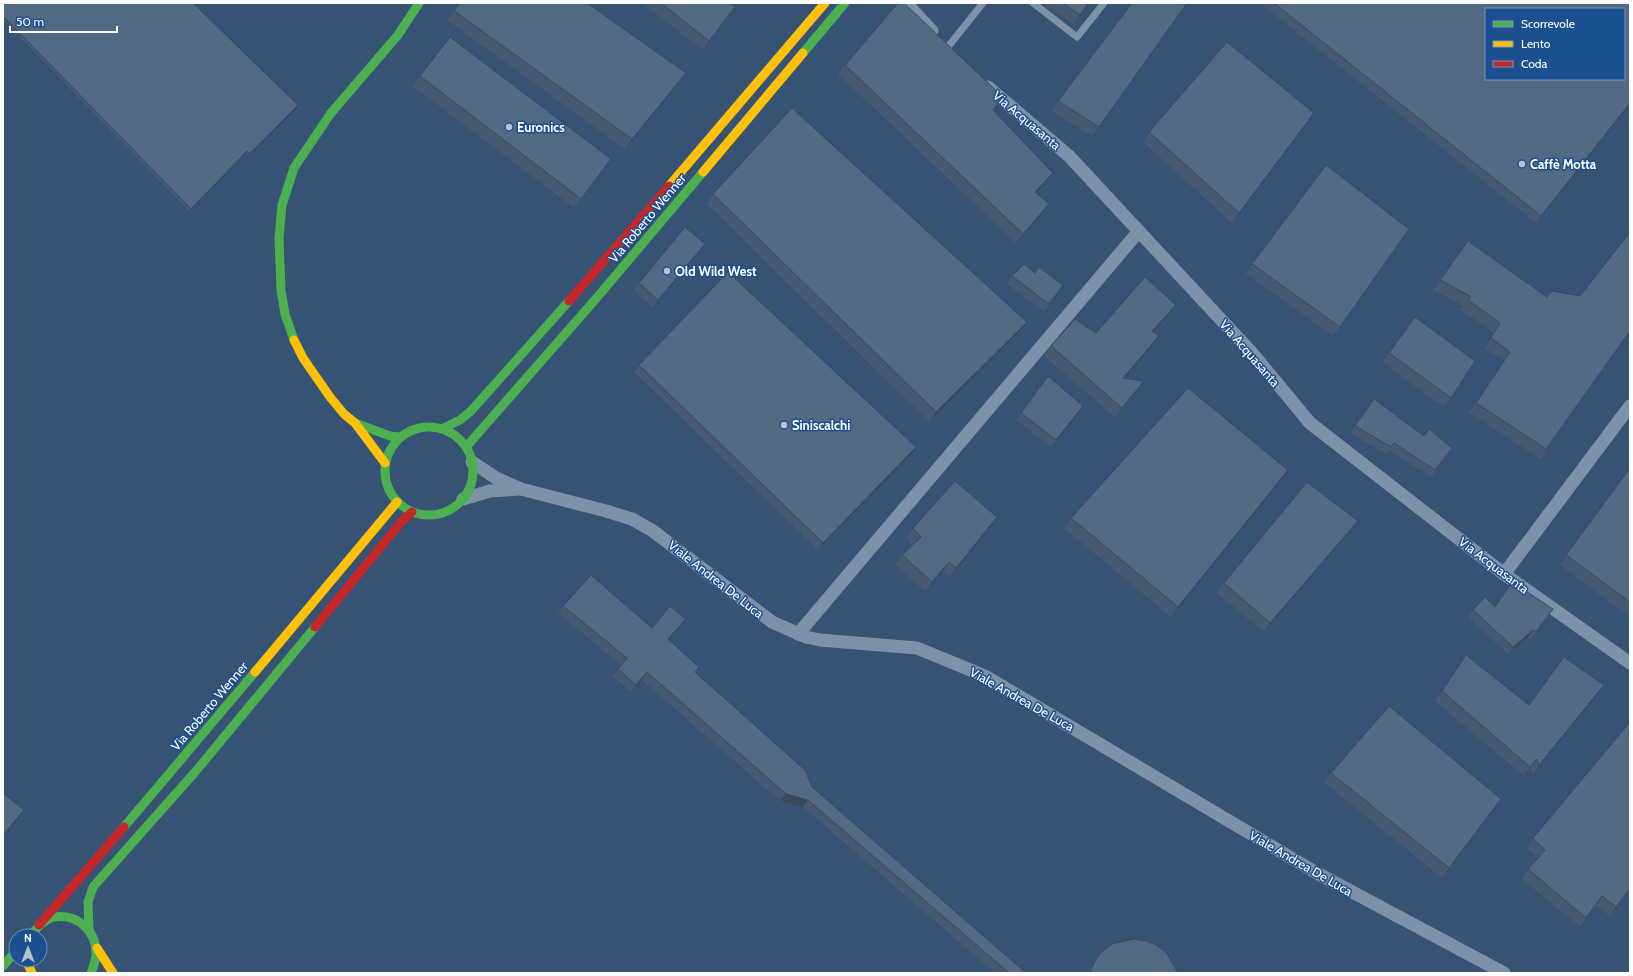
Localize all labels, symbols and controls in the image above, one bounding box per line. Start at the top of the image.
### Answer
scale bar [10,8,117,34]
legend [1485,8,1625,80]
text: 50 m [16,14,44,29]
text: Scorrevole [1521,16,1575,31]
text: Lento [1521,36,1551,51]
text: Coda [1521,56,1547,71]
street label: Via Acquasanta [990,87,1065,154]
place label: Euronics [517,119,565,135]
marker: Euronics [504,122,514,132]
place label: Caffè Motta [1530,156,1597,172]
marker: Caffè Motta [1517,159,1527,169]
street label: Via Roberto Wenner [605,170,689,266]
place label: Old Wild West [675,263,757,279]
marker: Old Wild West [662,266,672,276]
street label: Via Acquasanta [1216,316,1284,390]
place label: Siniscalchi [792,417,850,433]
marker: Siniscalchi [779,420,789,430]
street label: Via Acquasanta [1456,533,1533,597]
street label: Viale Andrea De Luca [665,537,767,622]
street label: Via Roberto Wenner [167,658,251,754]
street label: Viale Andrea De Luca [967,664,1078,735]
street label: Viale Andrea De Luca [1246,827,1356,899]
north arrow [8,928,48,968]
text: N [24,931,32,945]

